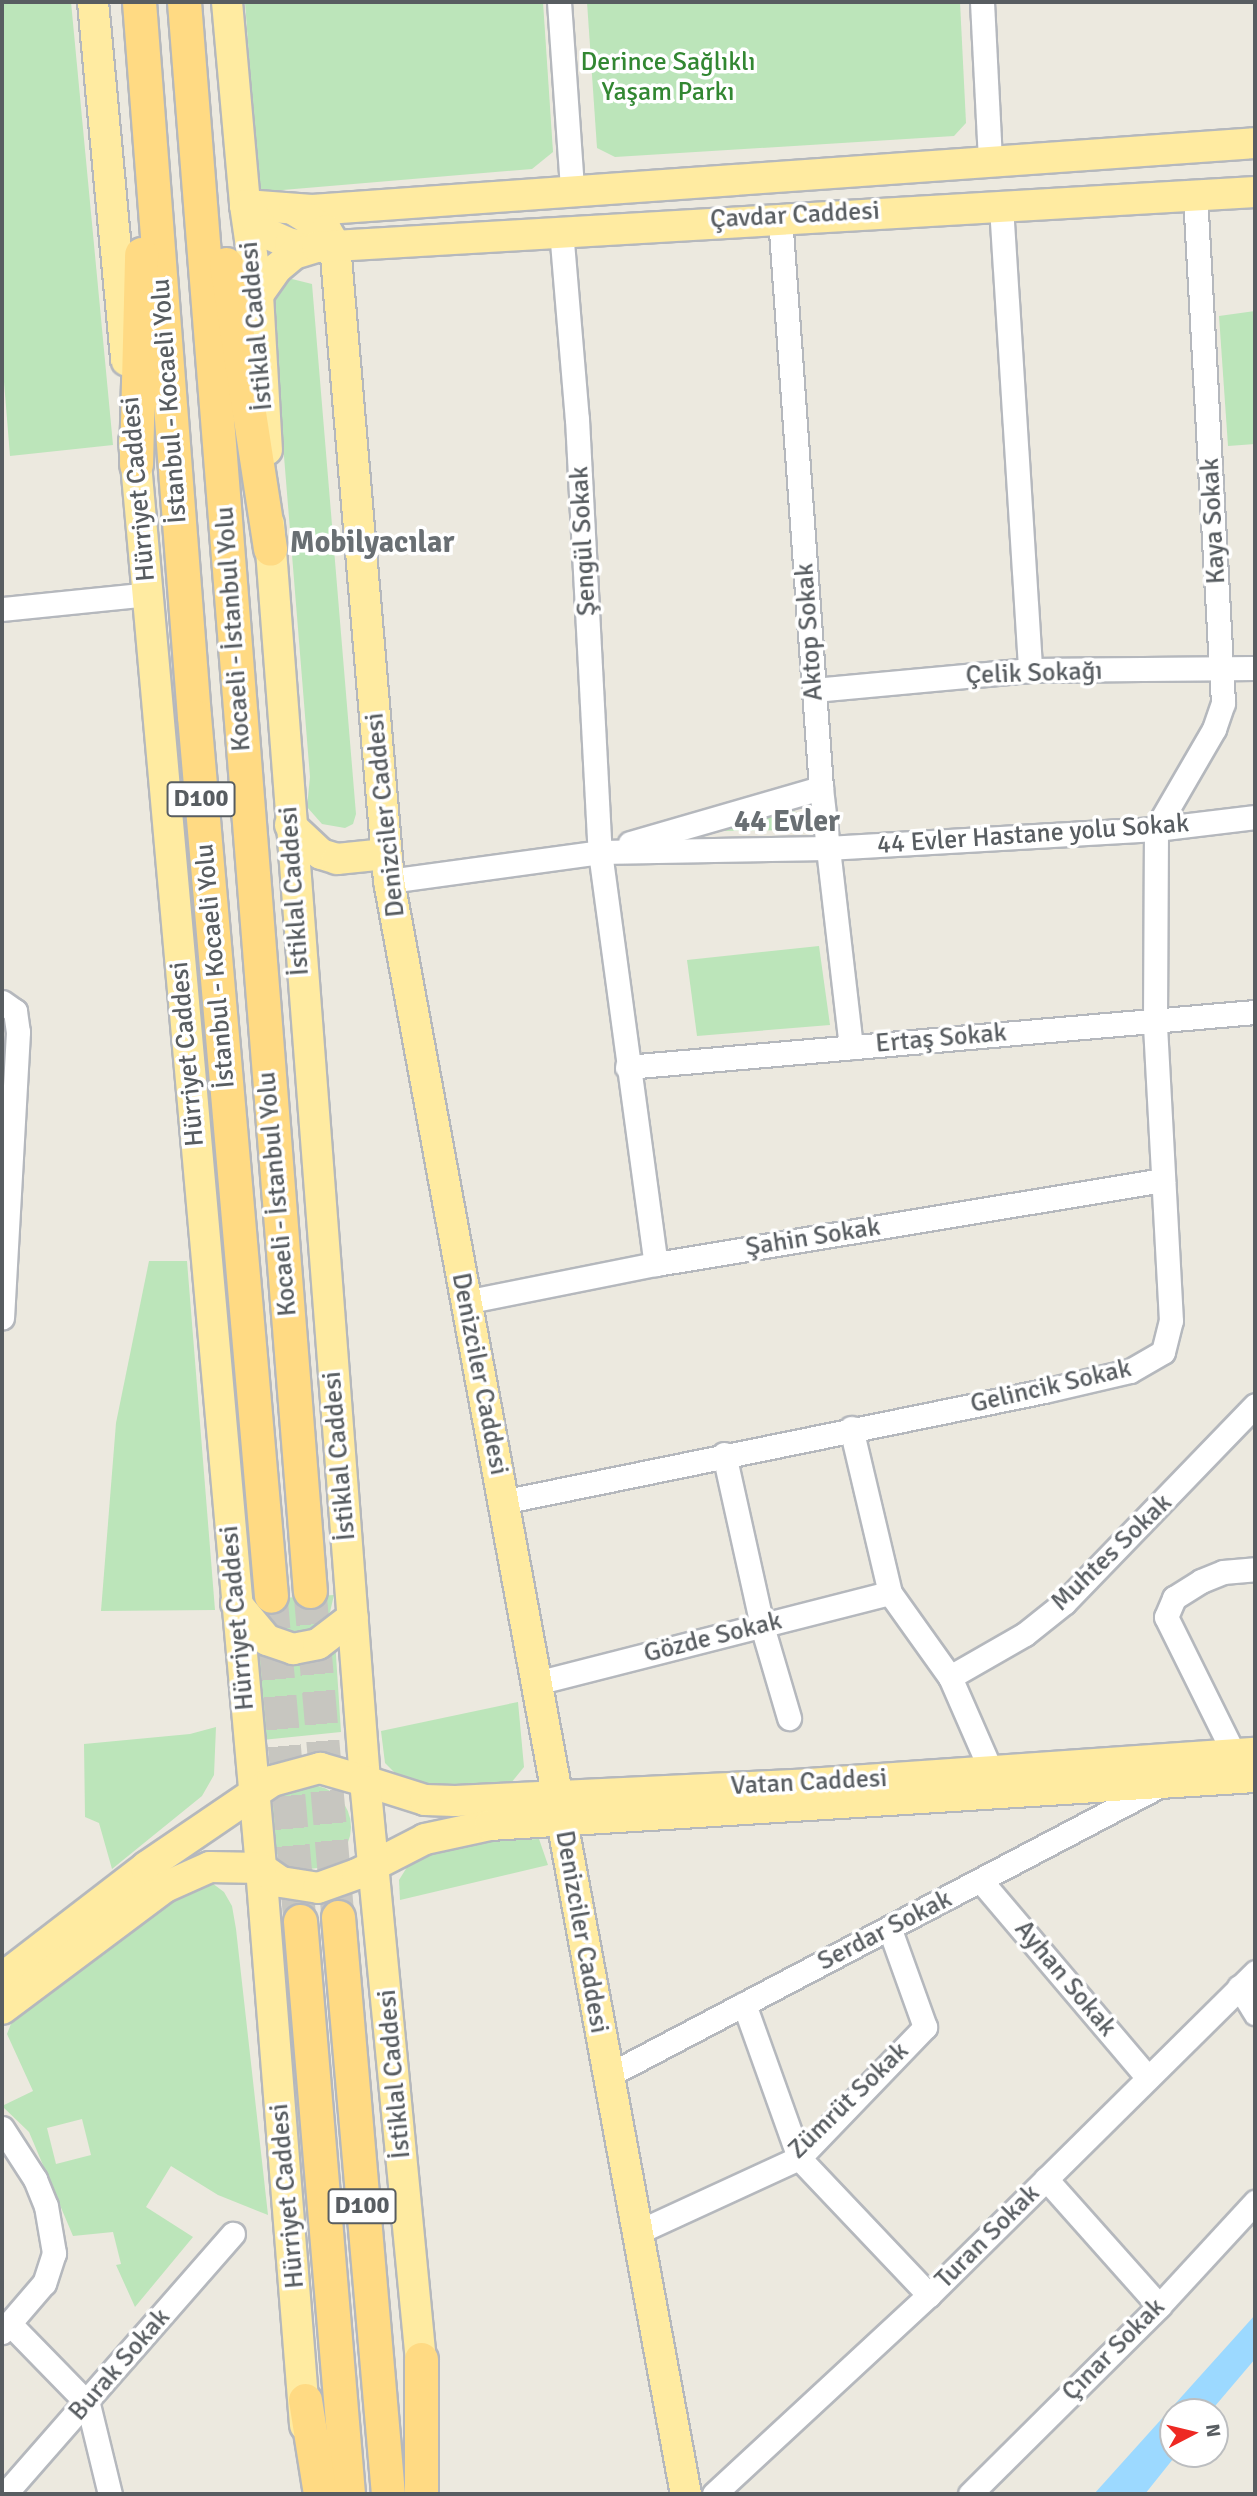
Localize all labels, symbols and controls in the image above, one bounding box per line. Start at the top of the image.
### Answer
park label: Derince Sağlıklı Yaşam Parkı [581,47,755,108]
street label: Çavdar Caddesi [709,196,881,236]
street label: İstiklal Caddesi [234,240,280,412]
street label: İstanbul - Kocaeli Yolu [146,277,194,525]
street label: Hürriyet Caddesi [115,395,163,583]
street label: Kaya Sokak [1195,457,1233,585]
street label: Şengül Sokak [564,465,604,617]
street label: Kocaeli - İstanbul Yolu [210,505,258,753]
district label: Mobilyacılar [290,525,454,561]
street label: Aktop Sokak [790,562,830,702]
street label: Çelik Sokağı [965,656,1103,692]
street label: Denizciler Caddesi [360,711,412,919]
road number: D100 [166,778,236,820]
district label: 44 Evler [734,804,840,840]
street label: İstiklal Caddesi [274,805,316,977]
street label: 44 Evler Hastane yolu Sokak [876,809,1190,861]
street label: İstanbul - Kocaeli Yolu [190,842,242,1090]
street label: Hürriyet Caddesi [164,960,212,1148]
street label: Ertaş Sokak [874,1018,1008,1060]
street label: Kocaeli - İstanbul Yolu [252,1070,304,1318]
street label: Şahin Sokak [743,1212,883,1264]
street label: Denizciler Caddesi [444,1270,514,1478]
street label: Gelincik Sokak [968,1353,1134,1421]
street label: İstiklal Caddesi [317,1370,363,1542]
street label: Muhtes Sokak [1045,1488,1179,1618]
street label: Hürriyet Caddesi [214,1524,262,1712]
street label: Gözde Sokak [641,1606,785,1670]
street label: Vatan Caddesi [730,1763,888,1803]
street label: Denizciler Caddesi [548,1828,614,2036]
street label: Serdar Sokak [813,1884,957,1978]
street label: Ayhan Sokak [1007,1915,1123,2043]
street label: İstiklal Caddesi [372,1988,418,2160]
street label: Zümrüt Sokak [783,2036,915,2166]
street label: Hürriyet Caddesi [264,2102,312,2290]
street label: Turan Sokak [929,2178,1047,2296]
road number: D100 [327,2186,397,2227]
street label: Çınar Sokak [1056,2292,1172,2408]
street label: Burak Sokak [63,2303,177,2427]
north arrow [1159,2398,1229,2468]
text: N [1200,2423,1226,2439]

